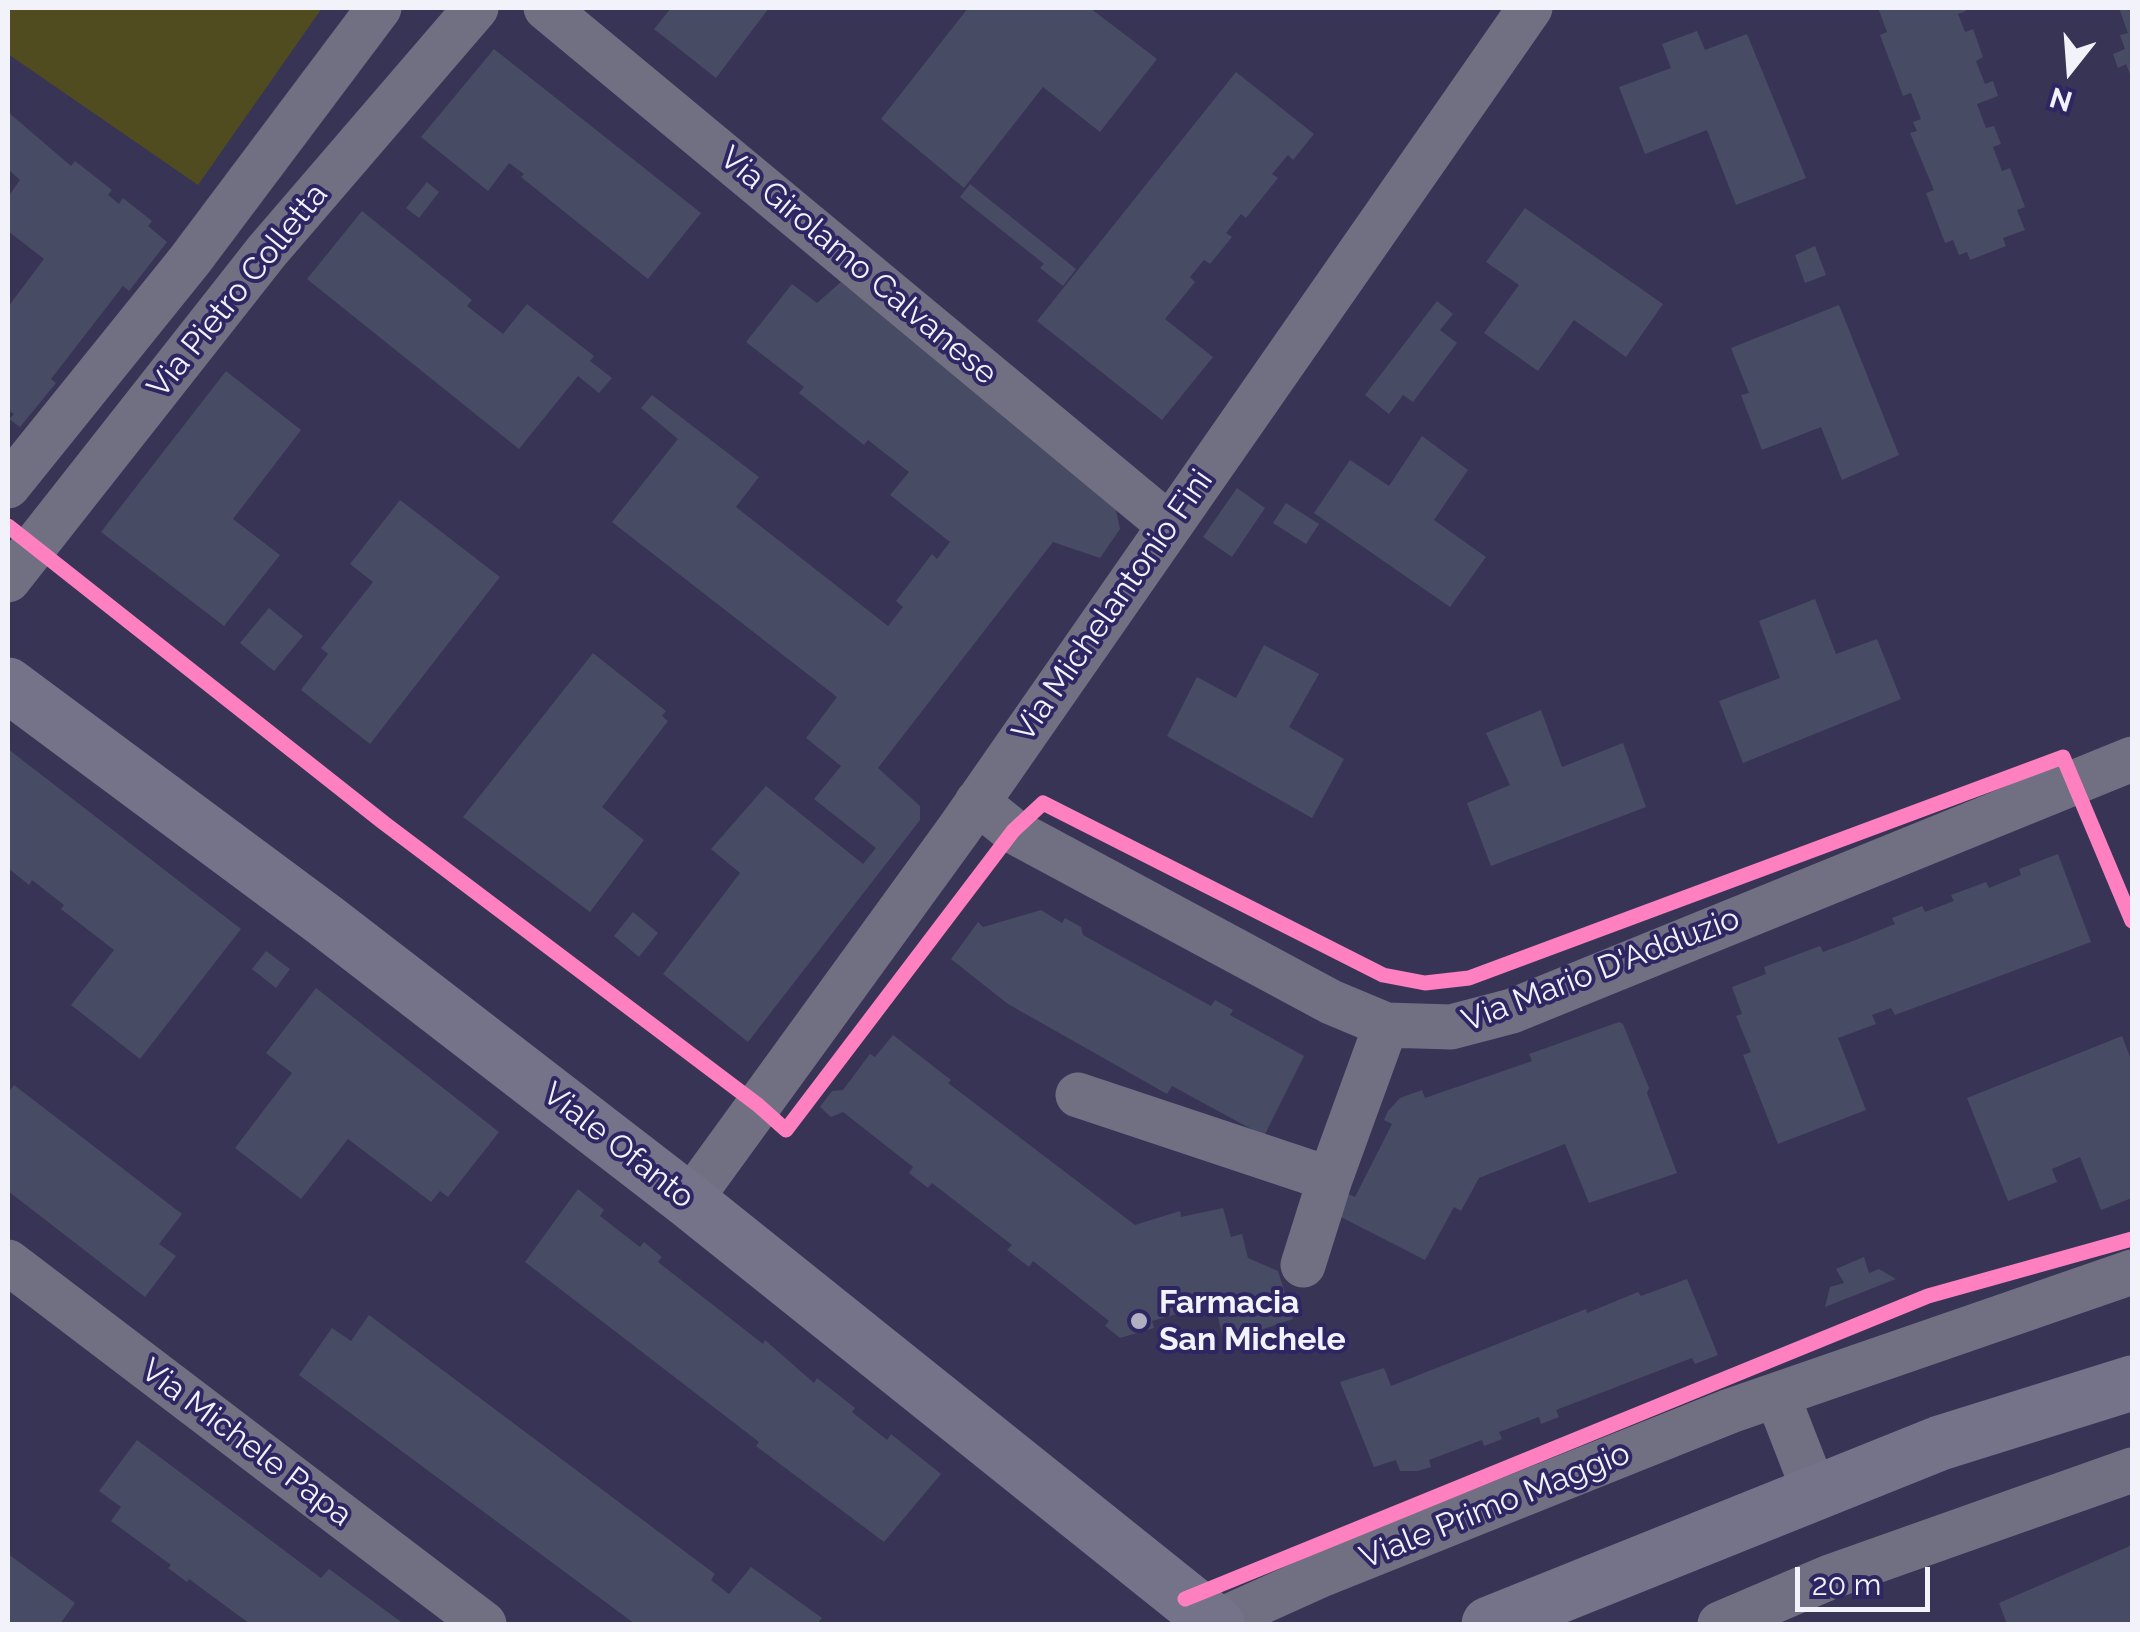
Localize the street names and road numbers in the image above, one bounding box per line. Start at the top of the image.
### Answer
street label: Via Girolamo Calvanese [712,139,1004,393]
street label: Via Pietro Colletta [140,176,336,406]
street label: Via Michelantonio Fini [1005,463,1221,749]
street label: Via Mario D'Adduzio [1457,899,1745,1041]
street label: Viale Ofanto [535,1075,701,1217]
street label: Via Michele Papa [133,1351,359,1535]
street label: Viale Primo Maggio [1355,1434,1635,1578]

